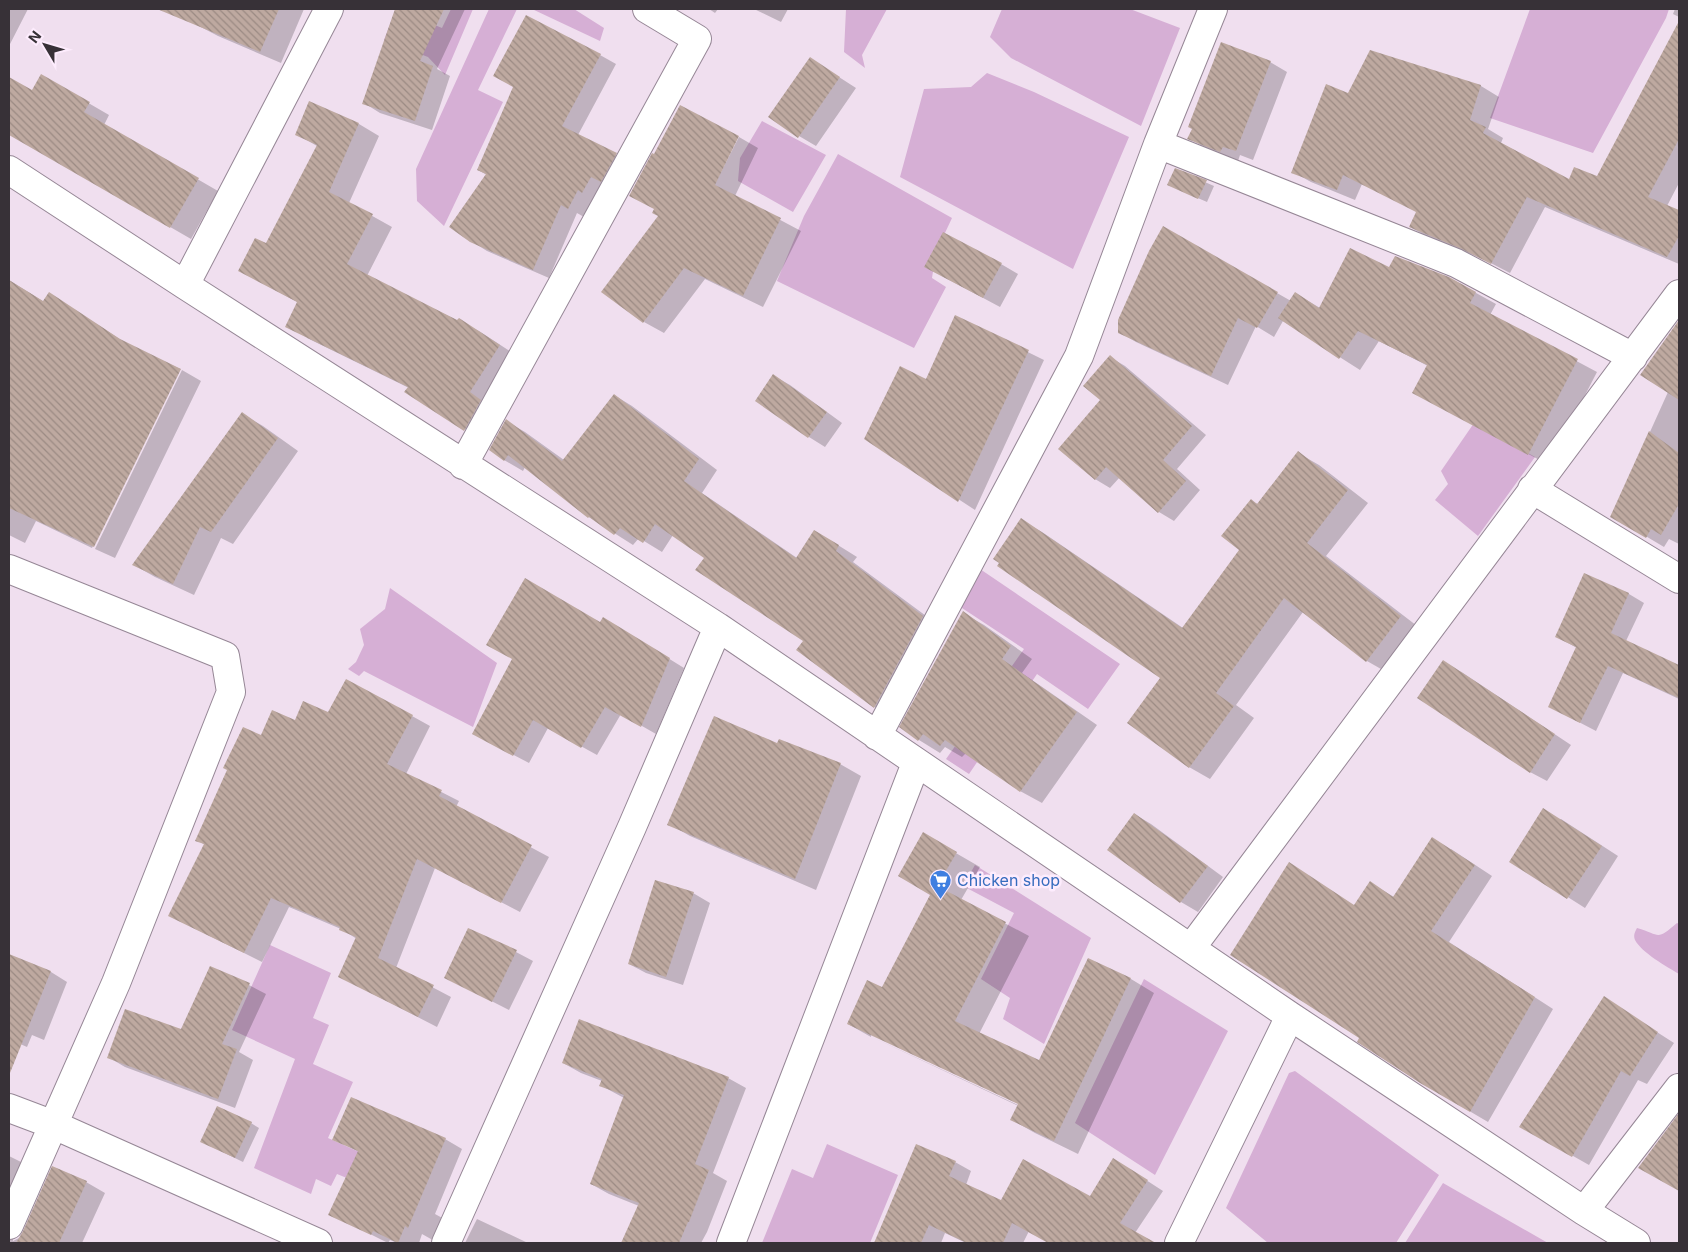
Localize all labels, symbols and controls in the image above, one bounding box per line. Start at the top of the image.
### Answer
north arrow [20,20,70,70]
text: N [24,27,44,46]
supermarket icon: Chicken shop [929,868,953,899]
place label: Chicken shop [957,870,1060,890]

